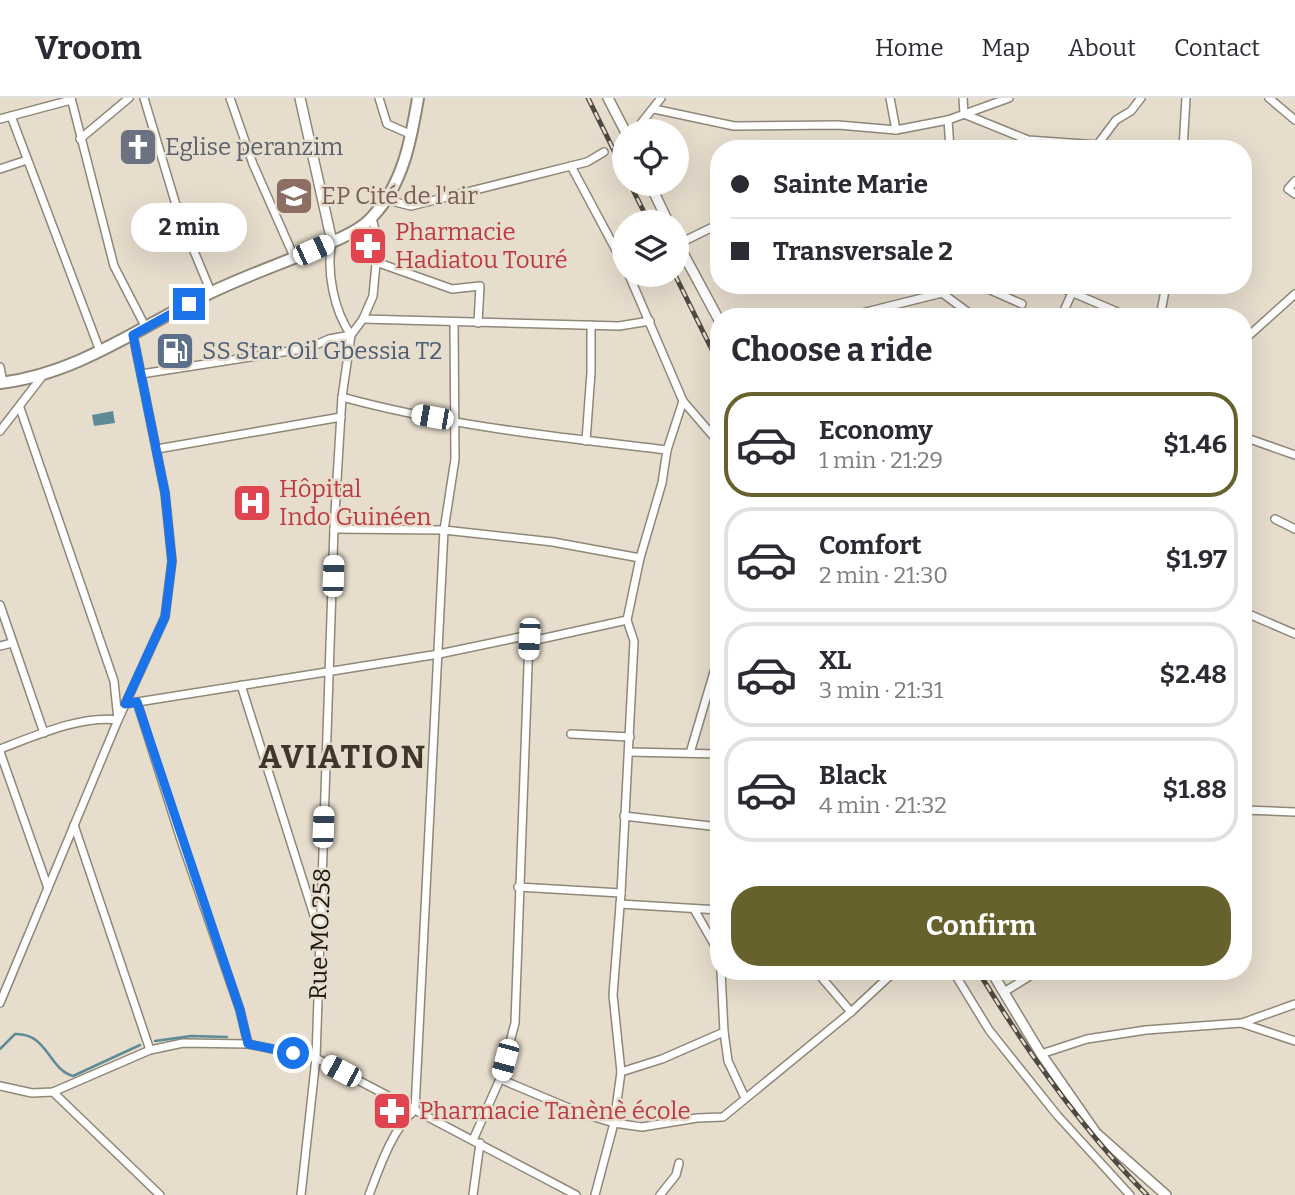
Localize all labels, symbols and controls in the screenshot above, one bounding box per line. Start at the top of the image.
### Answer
text: Vroom [35,28,142,68]
text: Home [875,34,944,62]
text: Map [982,34,1030,62]
text: About [1068,34,1136,62]
text: Contact [1174,34,1260,62]
map controls [612,119,689,287]
button: locate [612,119,689,196]
church icon: Eglise peranzim [117,126,159,168]
place label: Eglise peranzim [165,133,343,161]
text: Sainte Marie [773,169,928,200]
school or university icon: EP Cité de l'air [273,175,315,217]
place label: EP Cité de l'air [321,182,478,210]
callout: 2 min [131,202,247,252]
button: layers [612,210,689,287]
text: 2 min [158,213,220,241]
place label: Pharmacie Hadiatou Touré [395,218,568,274]
pharmacy icon: Pharmacie Hadiatou Touré [347,225,389,267]
car [290,232,337,268]
text: Transversale 2 [773,236,953,267]
route end [173,288,205,320]
fuel station icon: SS Star Oil Gbessia T2 [154,330,196,372]
text: Choose a ride [731,331,932,369]
place label: SS Star Oil Gbessia T2 [202,337,442,365]
car [410,403,455,431]
icon: car [735,413,798,476]
text: Economy [819,415,933,446]
text: $1.46 [1163,429,1227,460]
text: 1 min · 21:29 [819,446,943,474]
place label: Hôpital Indo Guinéen [279,475,432,531]
hospital icon: Hôpital Indo Guinéen [231,482,273,524]
icon: car [735,528,798,591]
text: Comfort [819,530,922,561]
text: $1.97 [1165,544,1227,575]
car [322,555,345,597]
text: 2 min · 21:30 [819,561,948,589]
car [518,617,541,661]
icon: car [735,643,798,706]
text: XL [819,645,851,676]
text: $2.48 [1160,659,1227,690]
text: 3 min · 21:31 [819,676,943,704]
district label: AVIATION [259,738,427,776]
icon: car [735,758,798,821]
text: Black [819,760,887,791]
text: $1.88 [1163,774,1227,805]
text: 4 min · 21:32 [819,791,947,819]
car [312,806,335,848]
street label: Rue MO.258 [304,868,336,1000]
button: Confirm [731,886,1231,966]
route start [277,1037,309,1069]
car [490,1037,521,1083]
car [318,1052,365,1090]
pharmacy icon: Pharmacie Tanènè école [371,1090,413,1132]
place label: Pharmacie Tanènè école [419,1097,691,1125]

